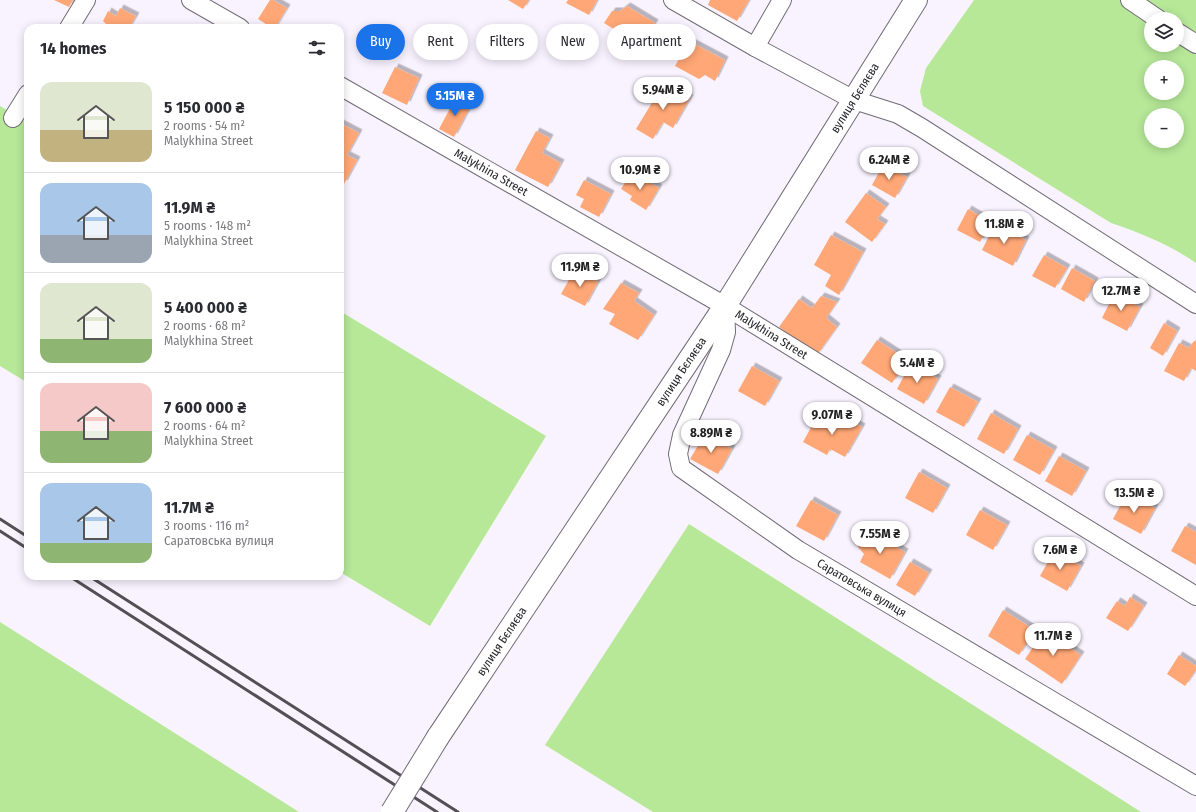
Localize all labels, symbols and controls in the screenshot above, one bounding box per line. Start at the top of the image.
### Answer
map controls [1144,12,1184,148]
button: layers [1144,12,1184,52]
chip: Buy [356,24,405,60]
chip: Rent [413,24,468,60]
chip: Filters [476,24,538,60]
chip: New [546,24,599,60]
chip: Apartment [607,24,696,60]
icon: filters [306,37,328,59]
text: 14 homes [40,38,107,59]
street label: вулиця Бєляєва [828,60,882,135]
button: + [1144,60,1184,100]
pin: 5.94M ₴ [626,77,700,111]
text: 5.94M ₴ [642,82,684,97]
pin: 5.15M ₴ [418,83,492,117]
text: 5.15M ₴ [436,88,474,103]
text: 5 150 000 ₴ [164,97,245,118]
icon: home [72,98,120,146]
button: − [1144,108,1184,148]
text: 2 rooms · 54 m² [164,118,245,133]
text: Malykhina Street [164,133,253,148]
street label: Malykhina Street [452,146,530,199]
pin: 6.24M ₴ [852,147,926,181]
text: 6.24M ₴ [868,152,910,167]
pin: 10.9M ₴ [603,157,677,191]
text: 10.9M ₴ [620,162,660,177]
text: 11.9M ₴ [164,197,215,218]
icon: home [72,199,120,247]
pin: 11.8M ₴ [967,211,1041,245]
text: 11.8M ₴ [984,216,1024,231]
text: 5 rooms · 148 m² [164,218,251,233]
text: Malykhina Street [164,233,253,248]
pin: 11.9M ₴ [543,254,617,288]
text: 11.9M ₴ [560,259,600,274]
pin: 12.7M ₴ [1084,278,1158,312]
text: 12.7M ₴ [1102,283,1140,298]
text: 5 400 000 ₴ [164,297,247,318]
icon: home [72,299,120,347]
street label: Malykhina Street [733,307,810,362]
text: 2 rooms · 68 m² [164,318,246,333]
text: Malykhina Street [164,333,253,348]
street label: вулиця Бєляєва [653,334,709,409]
pin: 5.4M ₴ [884,350,950,384]
text: 5.4M ₴ [900,355,934,370]
text: 7 600 000 ₴ [164,397,246,418]
icon: home [72,399,120,447]
pin: 9.07M ₴ [795,402,869,436]
text: 9.07M ₴ [812,407,852,422]
text: 2 rooms · 64 m² [164,418,245,433]
pin: 8.89M ₴ [674,420,748,454]
text: 8.89M ₴ [690,425,732,440]
text: Malykhina Street [164,433,253,448]
pin: 13.5M ₴ [1097,480,1171,514]
text: 13.5M ₴ [1114,485,1154,500]
text: 11.7M ₴ [164,497,214,518]
icon: home [72,499,120,547]
text: 3 rooms · 116 m² [164,518,249,533]
pin: 7.55M ₴ [843,521,917,555]
text: 7.55M ₴ [860,526,900,541]
text: Саратовська вулиця [164,533,274,548]
pin: 7.6M ₴ [1027,537,1093,571]
text: 7.6M ₴ [1043,542,1077,557]
street label: Саратовська вулиця [815,556,909,620]
street label: вулиця Бєляєва [474,604,530,678]
pin: 11.7M ₴ [1016,623,1090,657]
text: 11.7M ₴ [1034,628,1072,643]

